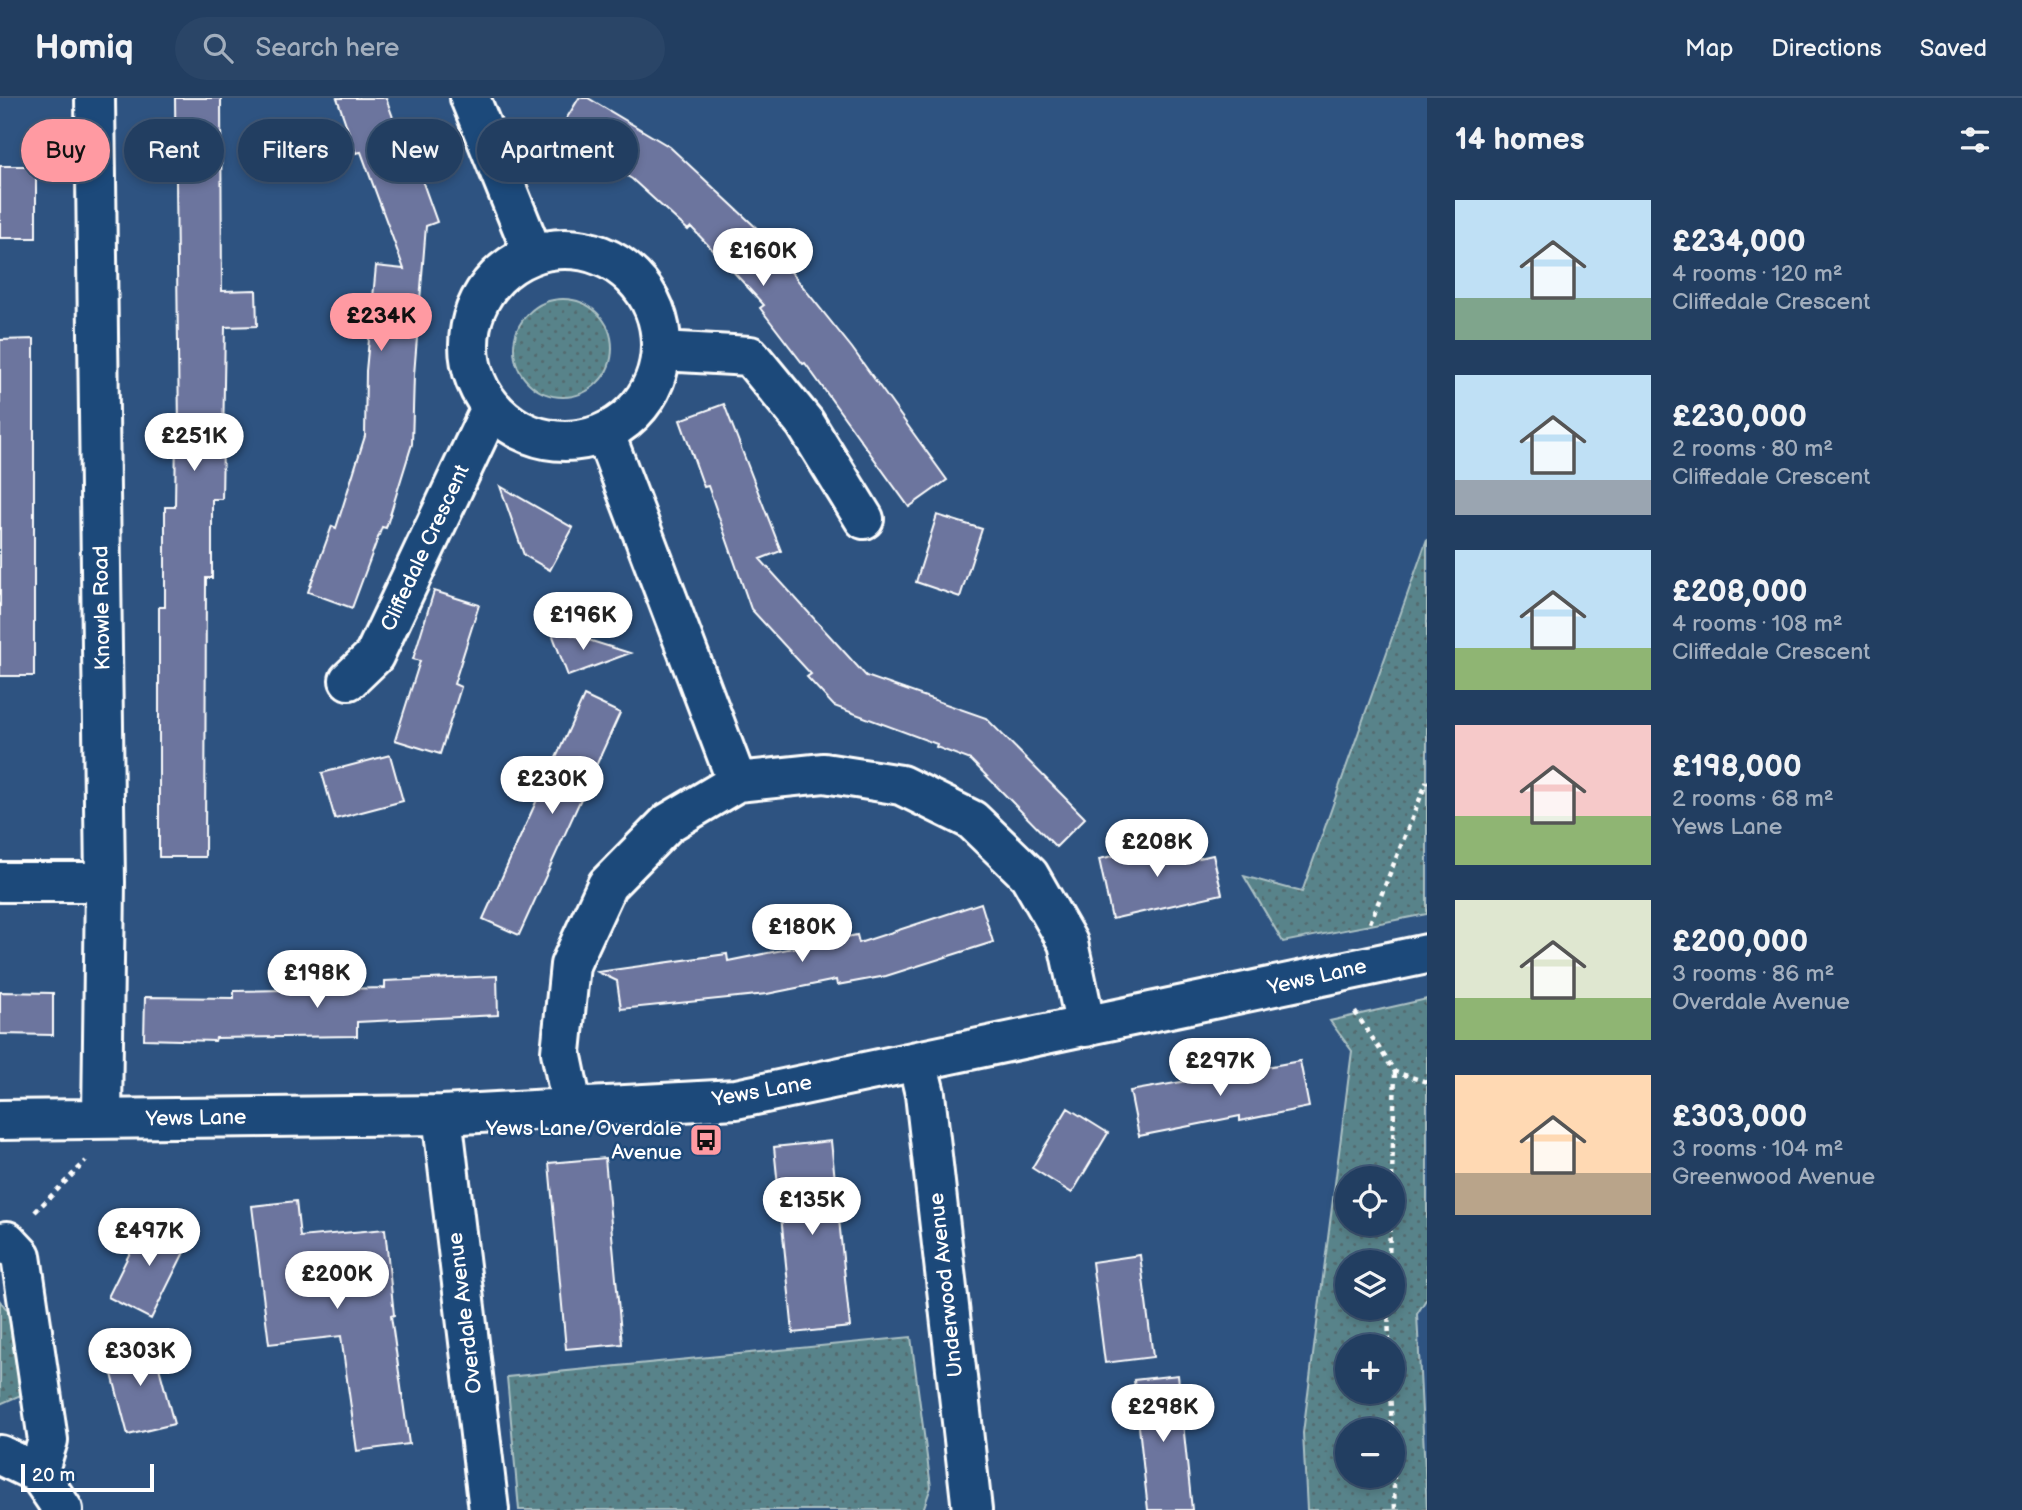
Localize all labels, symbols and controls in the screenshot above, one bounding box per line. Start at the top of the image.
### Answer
search box [175,17,665,80]
text: Homiq [35,28,133,68]
icon: search [199,29,237,67]
text: Search here [255,33,400,64]
text: Map [1685,34,1733,63]
text: Directions [1771,34,1882,63]
text: Saved [1920,34,1987,63]
chip: Buy [21,119,110,182]
chip: Rent [124,119,224,182]
chip: Filters [238,119,353,182]
chip: New [367,119,463,182]
chip: Apartment [477,119,638,182]
icon: filters [1956,121,1994,159]
text: 14 homes [1455,122,1584,158]
text: £234,000 [1672,224,1806,260]
pin: £160K [714,228,812,288]
icon: home [1511,228,1595,312]
text: £160K [729,237,797,265]
text: 4 rooms · 120 m² [1672,260,1843,288]
text: Cliffedale Crescent [1672,288,1870,316]
pin: £234K [332,294,430,353]
text: £234K [346,302,416,330]
text: £230,000 [1672,399,1807,435]
icon: home [1511,403,1595,487]
pin: £251K [145,414,243,473]
text: £251K [161,422,227,450]
text: 2 rooms · 80 m² [1672,435,1833,463]
street label: Cliffedale Crescent [375,460,475,635]
text: Cliffedale Crescent [1672,463,1870,491]
street label: Knowle Road [88,545,116,671]
text: £208,000 [1672,574,1808,610]
icon: home [1511,578,1595,662]
pin: £196K [534,592,632,652]
text: £196K [549,601,617,629]
text: 4 rooms · 108 m² [1672,610,1843,638]
text: Cliffedale Crescent [1672,638,1870,666]
text: £198,000 [1672,749,1802,785]
icon: home [1511,753,1595,837]
pin: £230K [503,756,601,816]
text: £230K [517,765,587,793]
text: 2 rooms · 68 m² [1672,785,1834,813]
text: Yews Lane [1672,813,1782,841]
pin: £208K [1108,820,1206,879]
text: £208K [1121,828,1193,856]
pin: £180K [753,904,851,964]
text: £180K [768,913,836,941]
text: £200,000 [1672,924,1808,960]
icon: home [1511,928,1595,1012]
pin: £198K [268,950,366,1010]
street label: Yews Lane [1264,953,1369,1001]
text: £198K [284,959,350,987]
text: 3 rooms · 86 m² [1672,960,1834,988]
text: Overdale Avenue [1672,988,1850,1016]
pin: £297K [1171,1038,1269,1098]
text: £297K [1185,1047,1255,1075]
street label: Yews Lane [709,1070,814,1112]
text: £303,000 [1672,1099,1807,1135]
icon: home [1511,1103,1595,1187]
street label: Yews Lane [144,1105,247,1131]
place label: Yews Lane/Overdale Avenue [485,1116,682,1165]
bus stop icon: Yews Lane/Overdale Avenue [687,1121,725,1159]
text: 3 rooms · 104 m² [1672,1135,1843,1163]
text: Greenwood Avenue [1672,1163,1875,1191]
map controls [1335,1166,1405,1488]
button: locate [1335,1166,1405,1236]
pin: £135K [763,1178,861,1237]
text: £135K [779,1186,845,1214]
street label: Underwood Avenue [924,1192,968,1378]
pin: £497K [100,1208,198,1268]
text: £497K [114,1217,184,1245]
street label: Overdale Avenue [443,1231,487,1395]
button: layers [1335,1250,1405,1320]
pin: £200K [288,1252,386,1311]
text: £200K [301,1260,373,1288]
pin: £303K [91,1328,189,1388]
button: + [1335,1334,1405,1404]
text: £303K [104,1337,176,1365]
pin: £298K [1114,1384,1212,1444]
text: £298K [1127,1393,1199,1421]
button: − [1335,1418,1405,1488]
scale bar [21,1461,154,1493]
text: 20 m [32,1464,75,1487]

